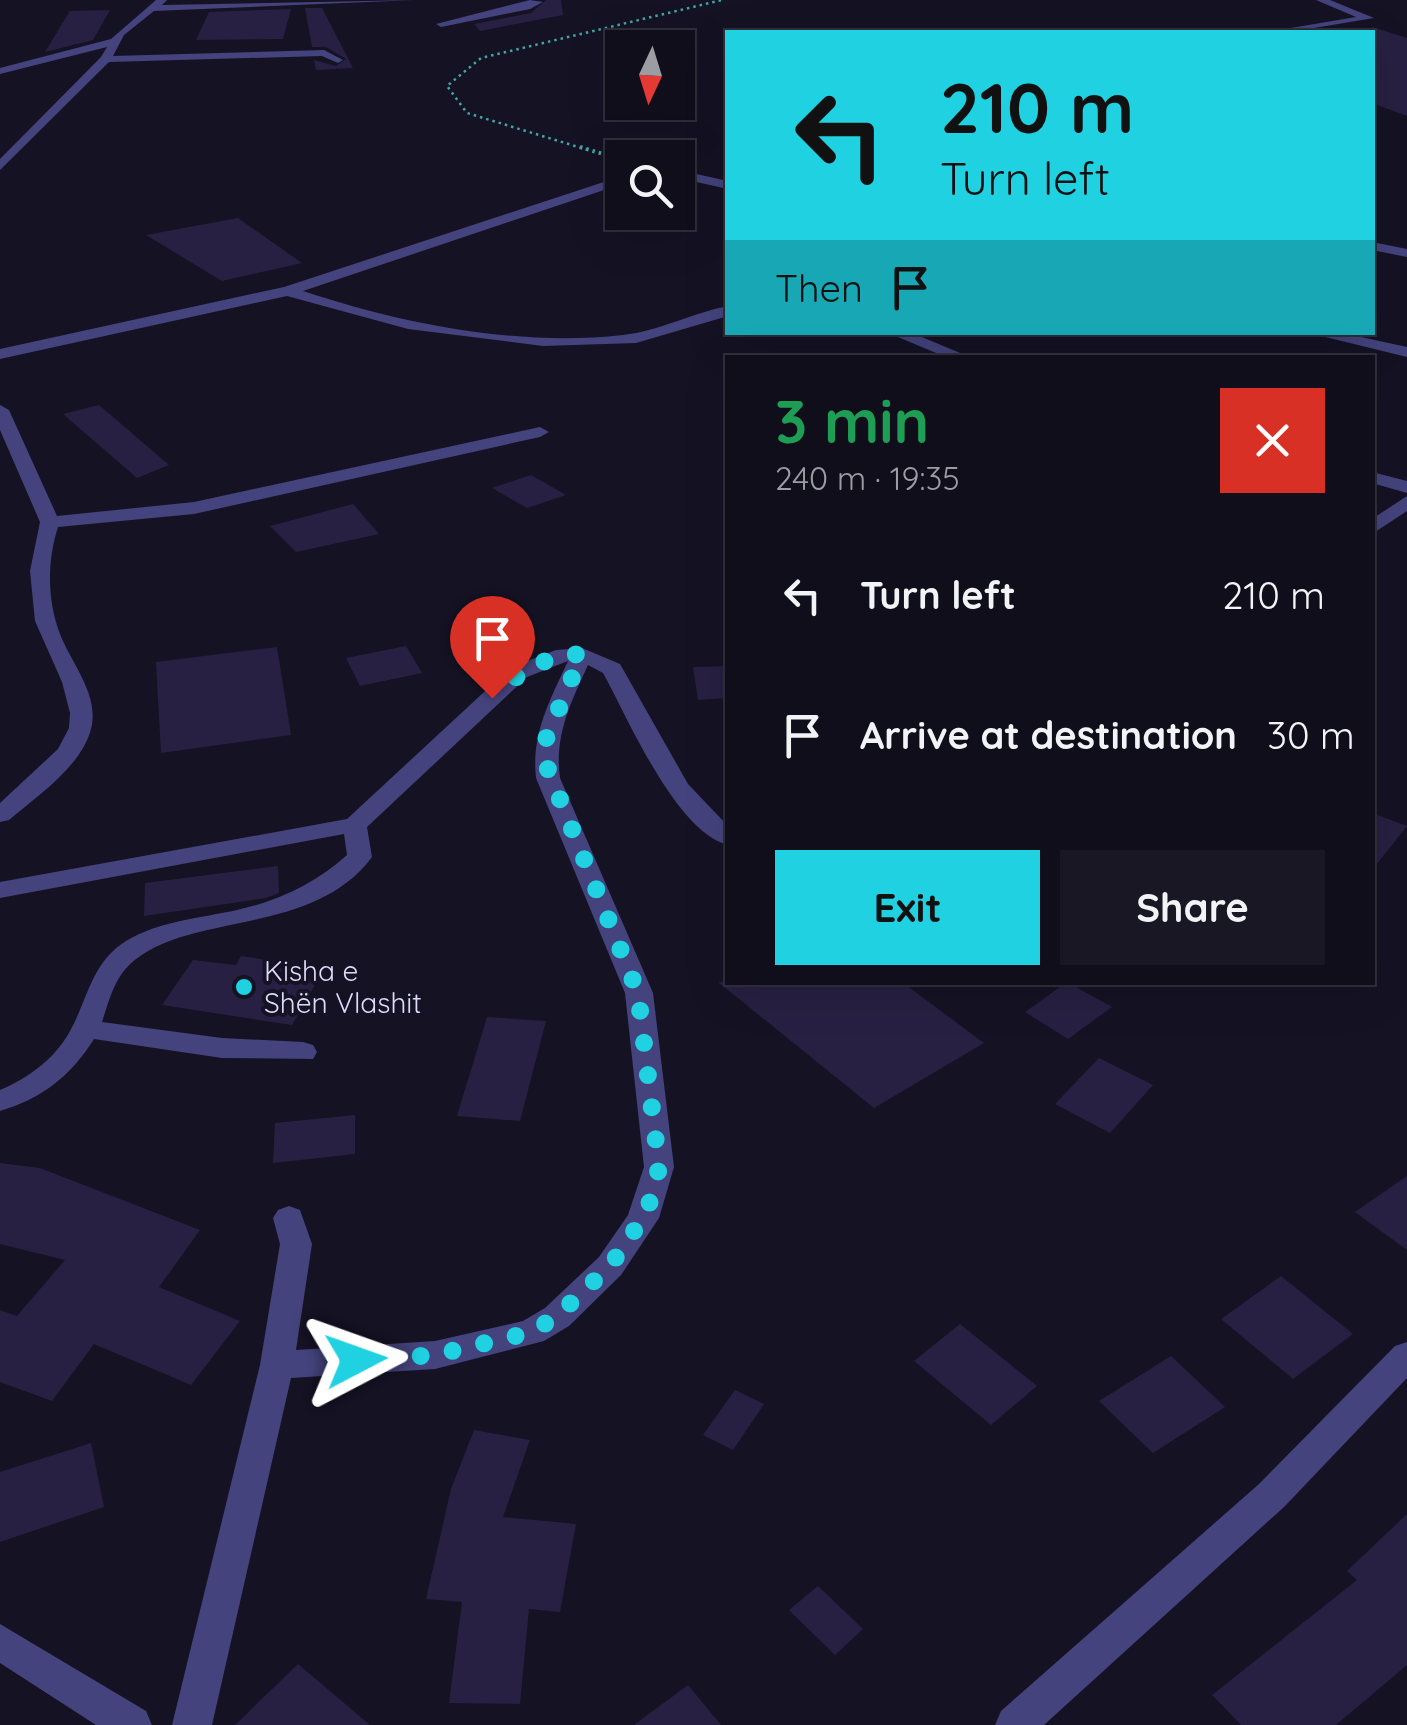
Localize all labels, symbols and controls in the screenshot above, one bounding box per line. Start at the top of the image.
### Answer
north arrow [605,30,695,120]
map controls [605,30,695,230]
text: 210 m [940,63,1134,151]
icon: left [775,70,905,200]
button: search [605,140,695,230]
text: Turn left [940,150,1110,206]
icon: arrive [883,260,938,315]
text: Then [775,264,863,312]
text: 3 min [775,383,929,458]
button: close [1220,388,1325,493]
text: 240 m · 19:35 [775,458,960,498]
icon: left [775,568,830,623]
text: Turn left [860,571,1016,619]
text: 210 m [1222,571,1325,619]
pin [450,596,535,699]
icon: arrive [465,611,520,666]
icon: arrive [775,708,830,763]
text: Arrive at destination [860,711,1237,759]
text: 30 m [1267,711,1355,759]
button: Exit [775,850,1040,965]
button: Share [1060,850,1325,965]
place label: Kisha e Shën Vlashit [264,953,422,1020]
marker: Kisha e Shën Vlashit [233,976,255,998]
position arrow [304,1308,408,1412]

